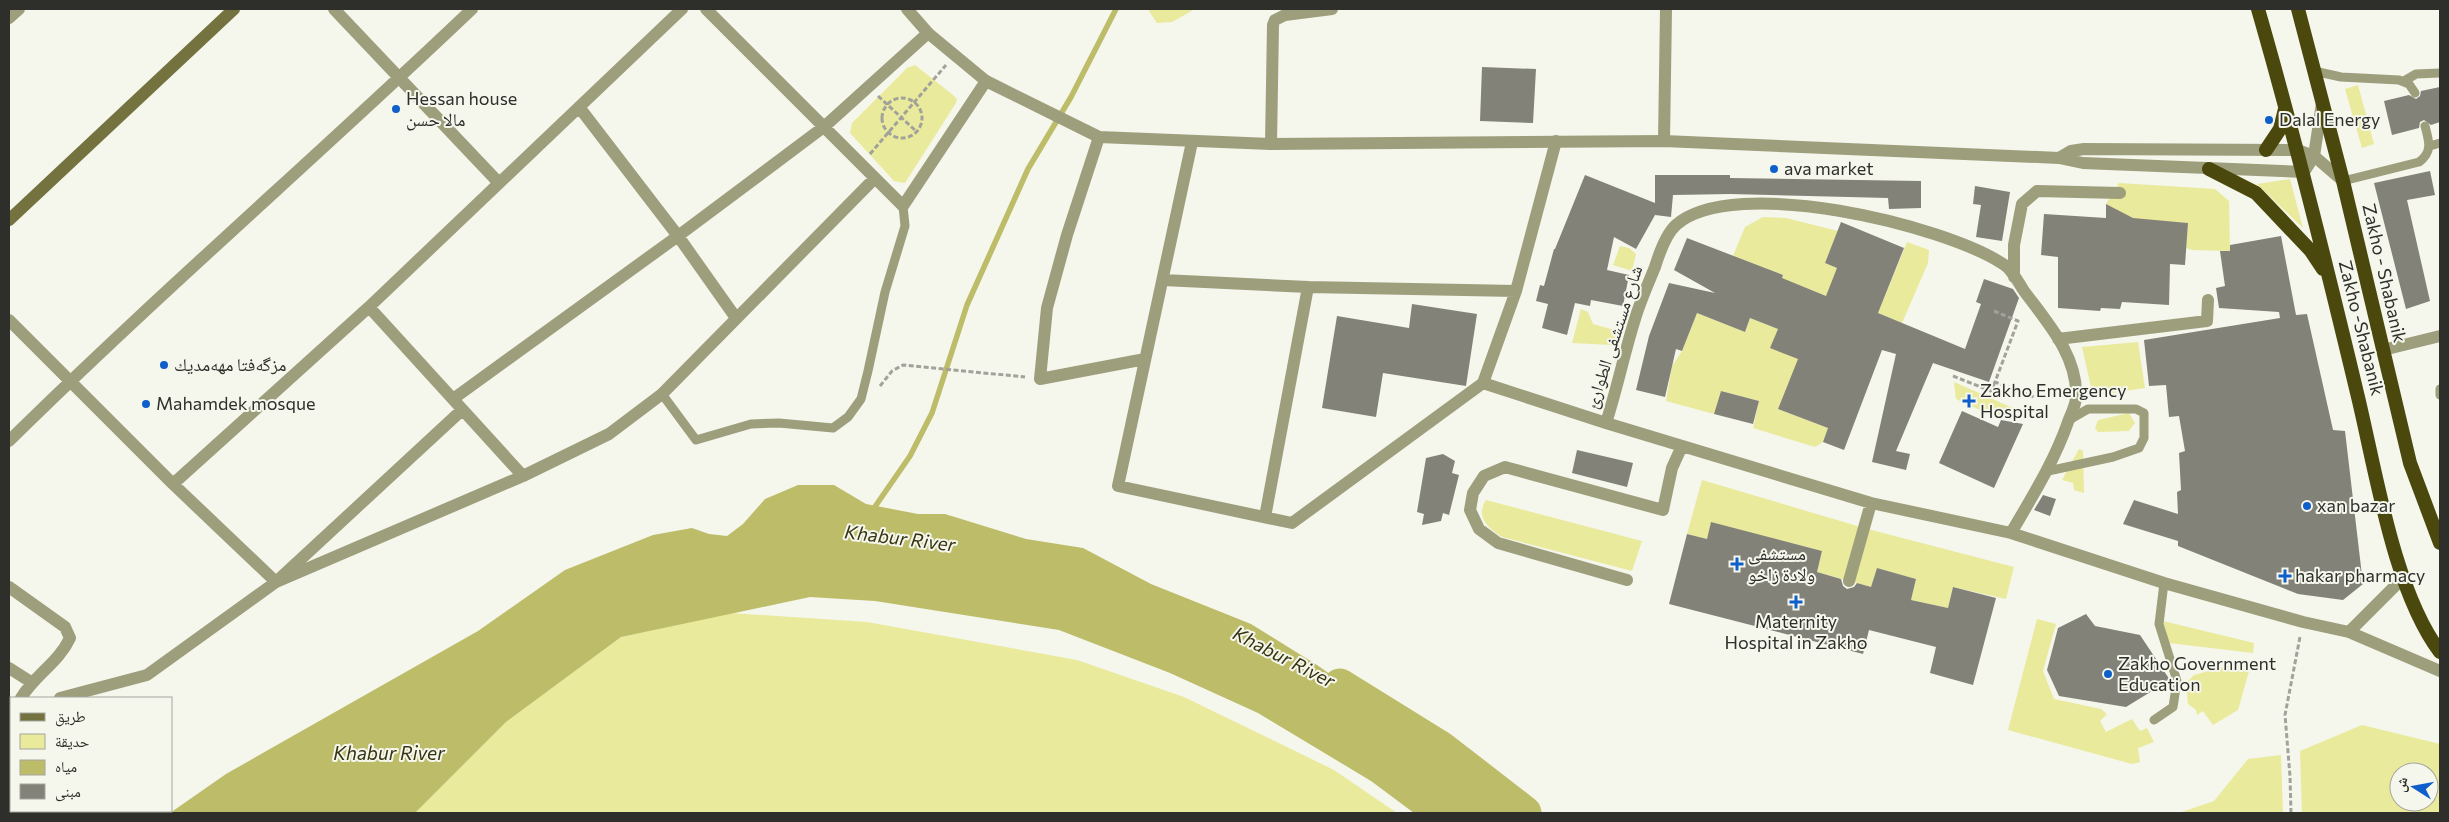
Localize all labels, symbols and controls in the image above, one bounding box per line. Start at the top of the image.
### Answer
place label: Hessan house مالا حسن [406,87,517,131]
marker: Hessan house مالا حسن [390,103,402,115]
place label: Dalal Energy [2279,108,2380,130]
marker: Dalal Energy [2263,114,2275,126]
place label: ava market [1784,157,1874,179]
marker: ava market [1768,163,1780,175]
street label: Zakho - Shabanik [2358,201,2412,345]
street label: Zakho -Shabanik [2335,258,2389,398]
street label: شارع مستشفى الطوارئ [1580,262,1648,411]
place label: مزگەفتا مهەمدیك [174,353,287,375]
marker: مزگەفتا مهەمدیك [158,359,170,371]
place label: Zakho Emergency Hospital [1980,379,2126,422]
place label: Mahamdek mosque [156,392,316,414]
marker: Zakho Emergency Hospital [1962,394,1976,408]
marker: Mahamdek mosque [140,398,152,410]
place label: xan bazar [2317,494,2395,516]
marker: xan bazar [2301,500,2313,512]
water label: Khabur River [843,519,958,556]
place label: مستشفى ولادة زاخو [1748,542,1815,585]
marker: مستشفى ولادة زاخو [1730,557,1744,571]
place label: hakar pharmacy [2295,564,2425,586]
marker: hakar pharmacy [2279,570,2291,582]
marker: Maternity Hospital in Zakho [1789,595,1803,609]
place label: Maternity Hospital in Zakho [1724,610,1868,653]
water label: Khabur River [1229,621,1340,693]
place label: Zakho Government Education [2118,652,2276,695]
marker: Zakho Government Education [2102,668,2114,680]
legend [10,697,172,812]
text: طريق [55,707,86,727]
text: حديقة [55,732,90,750]
water label: Khabur River [333,741,446,764]
text: مياه [55,757,77,775]
north arrow [2389,762,2439,812]
text: ش [2391,775,2412,794]
text: مبنى [55,782,81,802]

